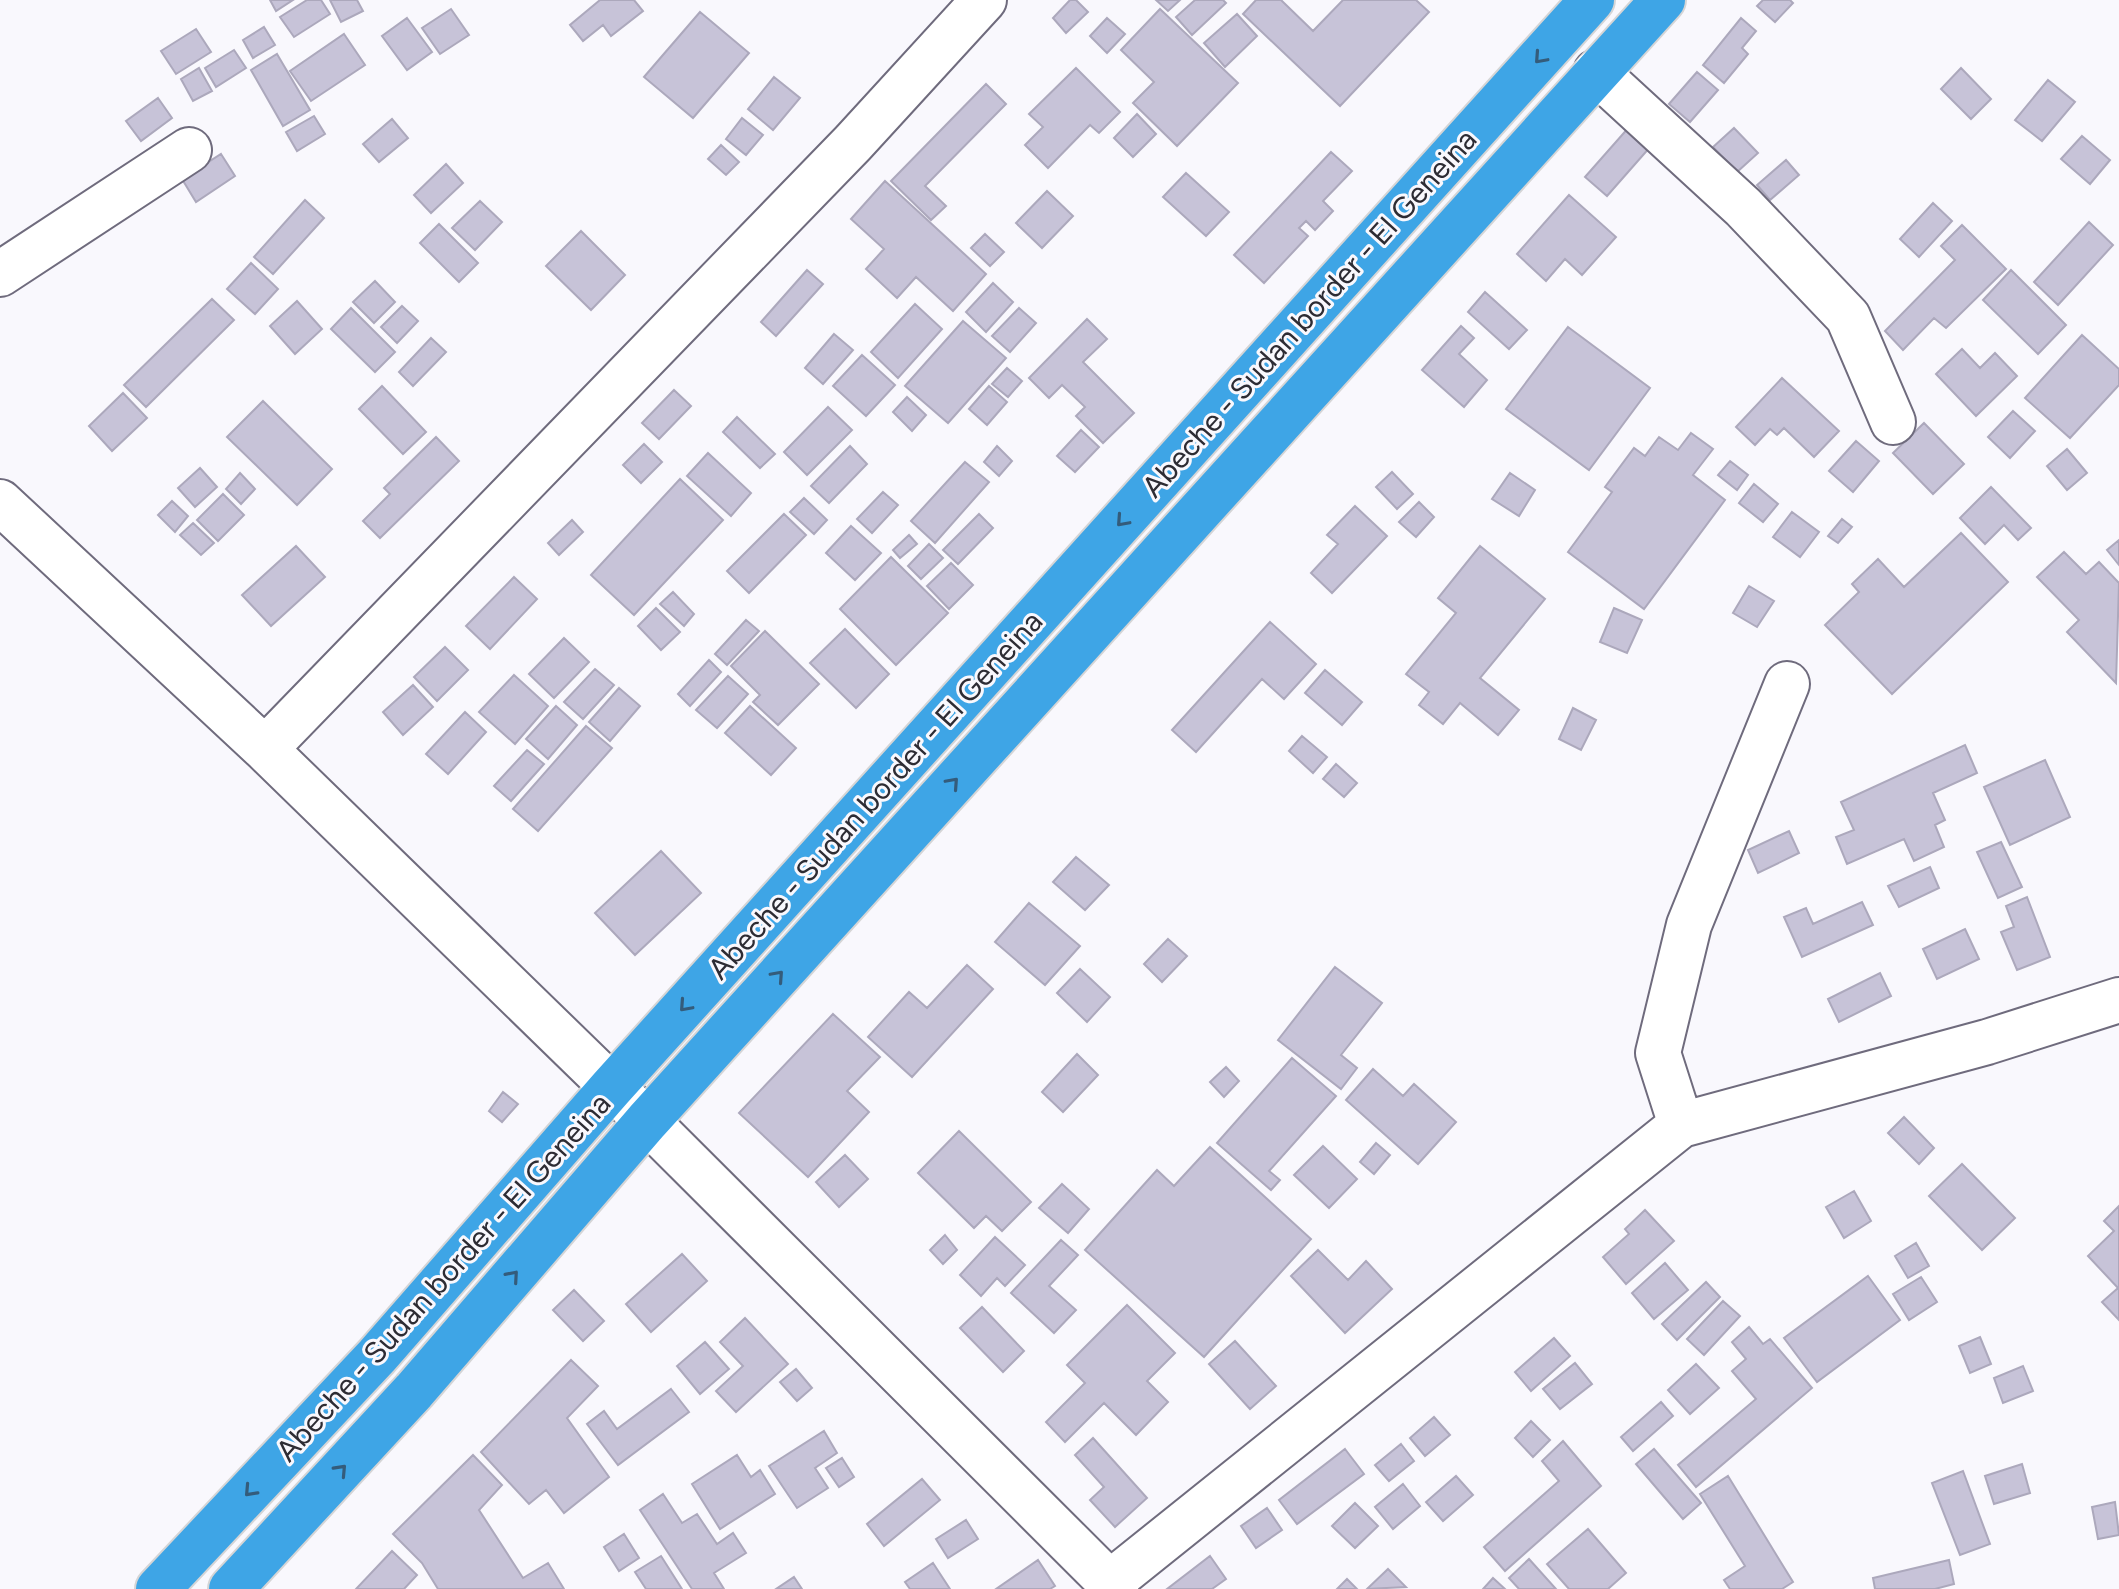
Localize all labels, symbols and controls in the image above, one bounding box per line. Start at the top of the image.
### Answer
one-way arrow [1535,48,1549,63]
street label: Abeche - Sudan border - El Geneina [1134,121,1484,505]
one-way arrow [1117,512,1132,527]
street label: Abeche - Sudan border - El Geneina [700,603,1050,987]
one-way arrow [943,778,957,793]
one-way arrow [769,971,783,986]
one-way arrow [681,996,695,1011]
street label: Abeche - Sudan border - El Geneina [268,1085,618,1469]
one-way arrow [504,1270,518,1285]
one-way arrow [331,1465,346,1479]
one-way arrow [245,1482,260,1496]

